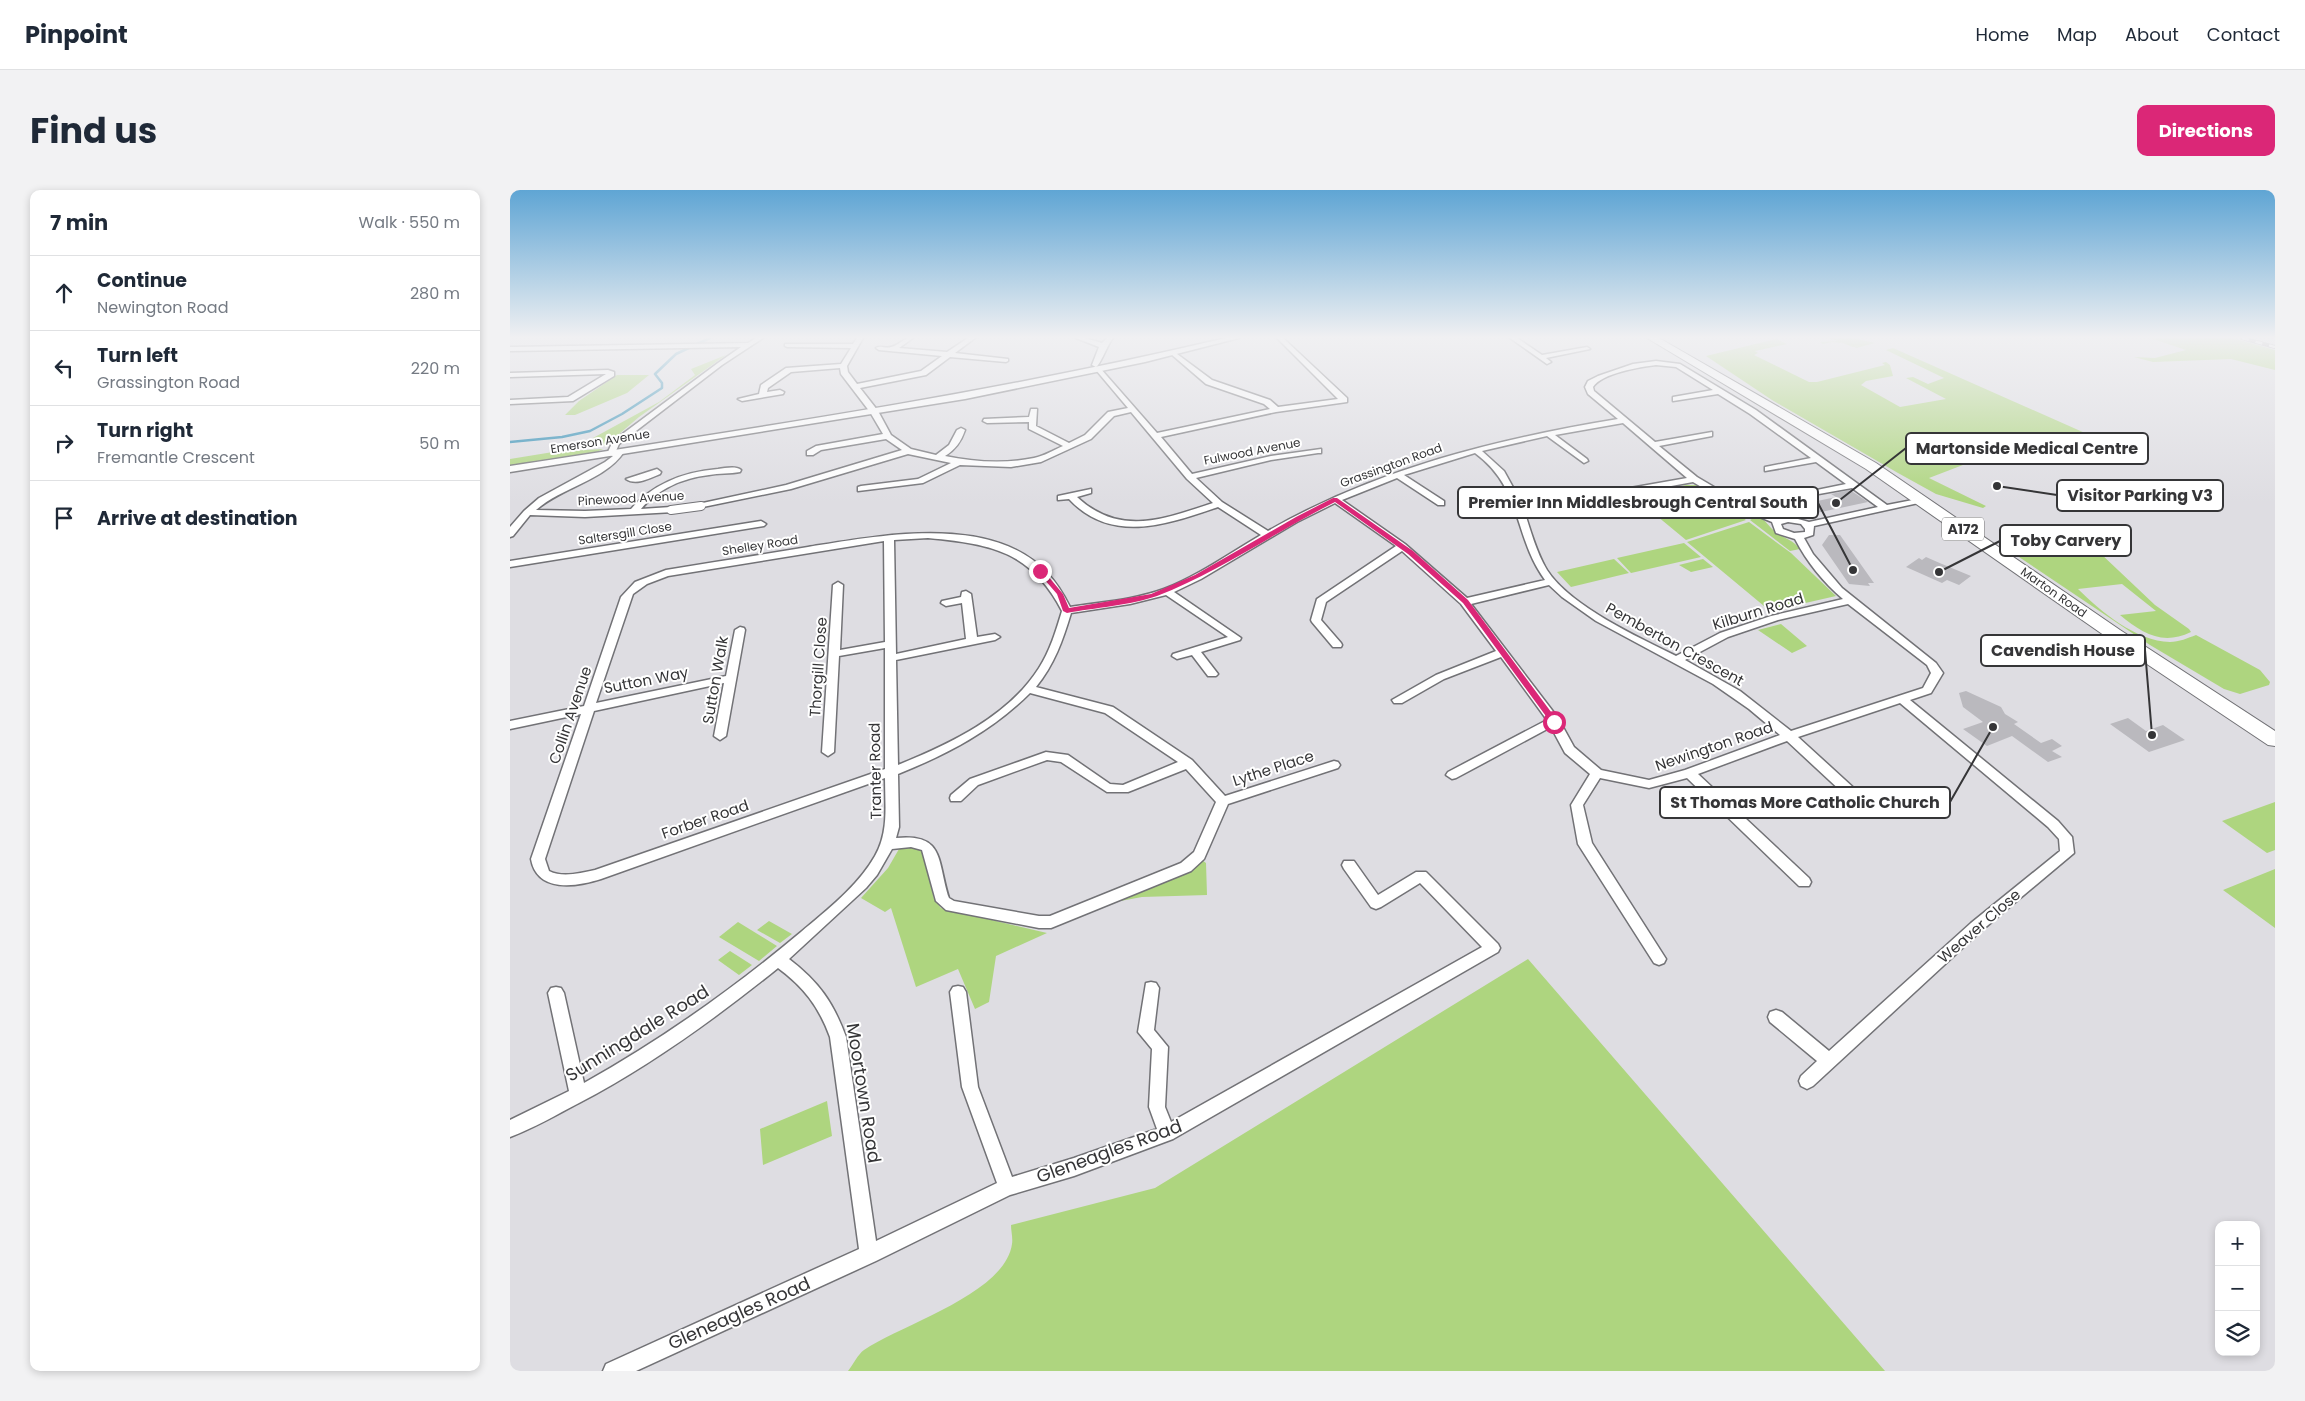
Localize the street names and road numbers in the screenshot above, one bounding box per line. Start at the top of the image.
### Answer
street label: Emerson Avenue [549,425,651,457]
street label: Fulwood Avenue [1202,433,1302,469]
street label: Grassington Road [1338,439,1444,491]
street label: Pinewood Avenue [577,487,685,509]
street label: Saltersgill Close [577,517,673,549]
road number: A172 [1942,518,1984,540]
street label: Shelley Road [721,531,799,559]
street label: Marton Road [2018,563,2090,621]
street label: Kilburn Road [1710,587,1806,635]
street label: Pemberton Crescent [1602,597,1748,691]
street label: Thorgill Close [804,616,832,718]
street label: Sutton Walk [697,634,733,726]
street label: Sutton Way [602,661,691,698]
street label: Collin Avenue [543,663,597,767]
street label: Newington Road [1652,716,1776,776]
street label: Tranter Road [864,722,886,820]
street label: Lythe Place [1230,745,1316,791]
street label: Forber Road [659,794,751,844]
street label: Weaver Close [1933,884,2025,968]
street label: Sunningdale Road [561,979,713,1087]
street label: Moortown Road [841,1021,887,1165]
street label: Gleneagles Road [1033,1113,1185,1189]
street label: Gleneagles Road [664,1270,814,1356]

